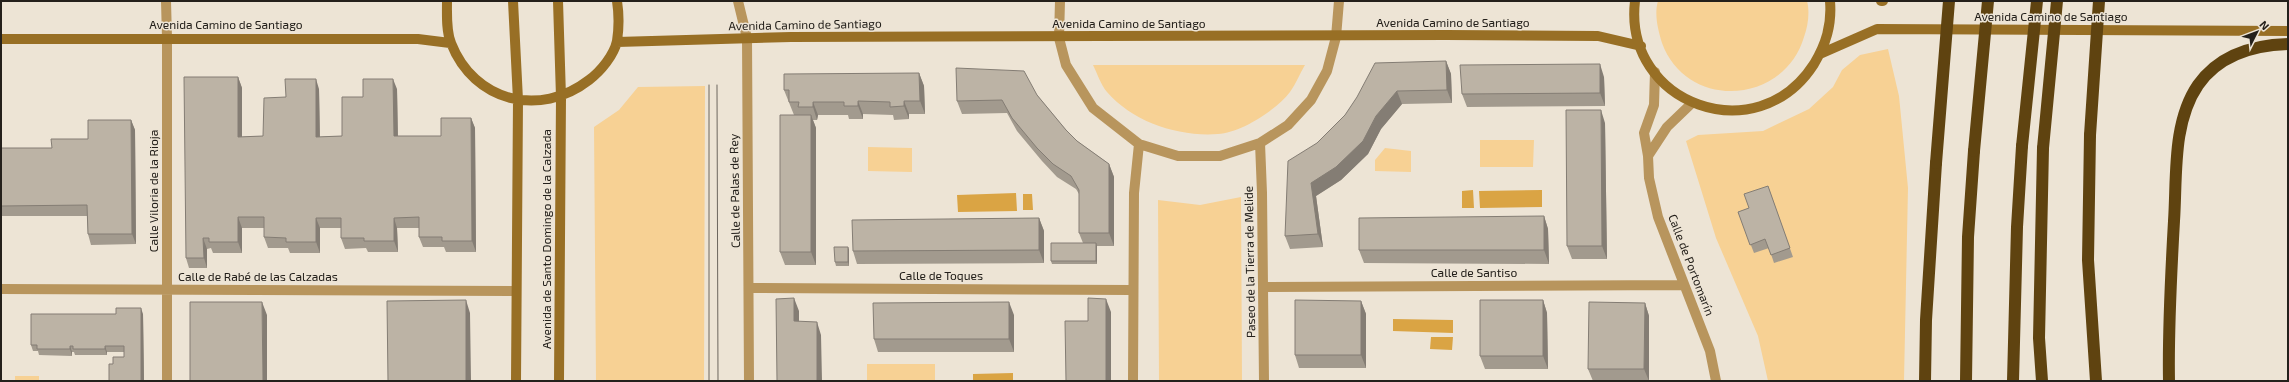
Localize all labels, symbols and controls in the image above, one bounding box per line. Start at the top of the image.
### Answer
street label: Avenida Camino de Santiago [1974,9,2128,23]
north arrow [2237,12,2277,52]
street label: Avenida Camino de Santiago [1376,15,1530,29]
street label: Avenida Camino de Santiago [728,16,882,32]
street label: Avenida Camino de Santiago [1052,16,1206,30]
street label: Avenida Camino de Santiago [149,17,303,31]
text: N [2257,18,2272,32]
street label: Avenida de Santo Domingo de la Calzada [539,129,553,349]
street label: Calle Viloria de la Rioja [146,130,161,252]
street label: Calle de Palas de Rey [726,133,742,248]
street label: Paseo de la Tierra de Melide [1241,186,1257,338]
street label: Calle de Portomarín [1666,212,1718,317]
street label: Calle de Santiso [1431,265,1517,279]
street label: Calle de Toques [899,268,983,282]
street label: Calle de Rabé de las Calzadas [178,269,338,283]

